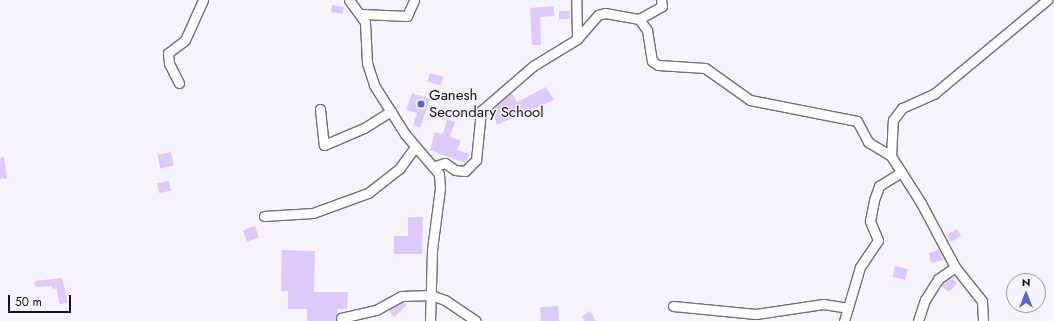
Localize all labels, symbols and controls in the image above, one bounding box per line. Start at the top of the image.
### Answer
place label: Ganesh Secondary School [429,86,544,121]
marker: Ganesh Secondary School [416,99,426,109]
north arrow [1006,273,1046,313]
text: N [1022,274,1030,290]
scale bar [10,287,73,313]
text: 50 m [15,293,42,311]

